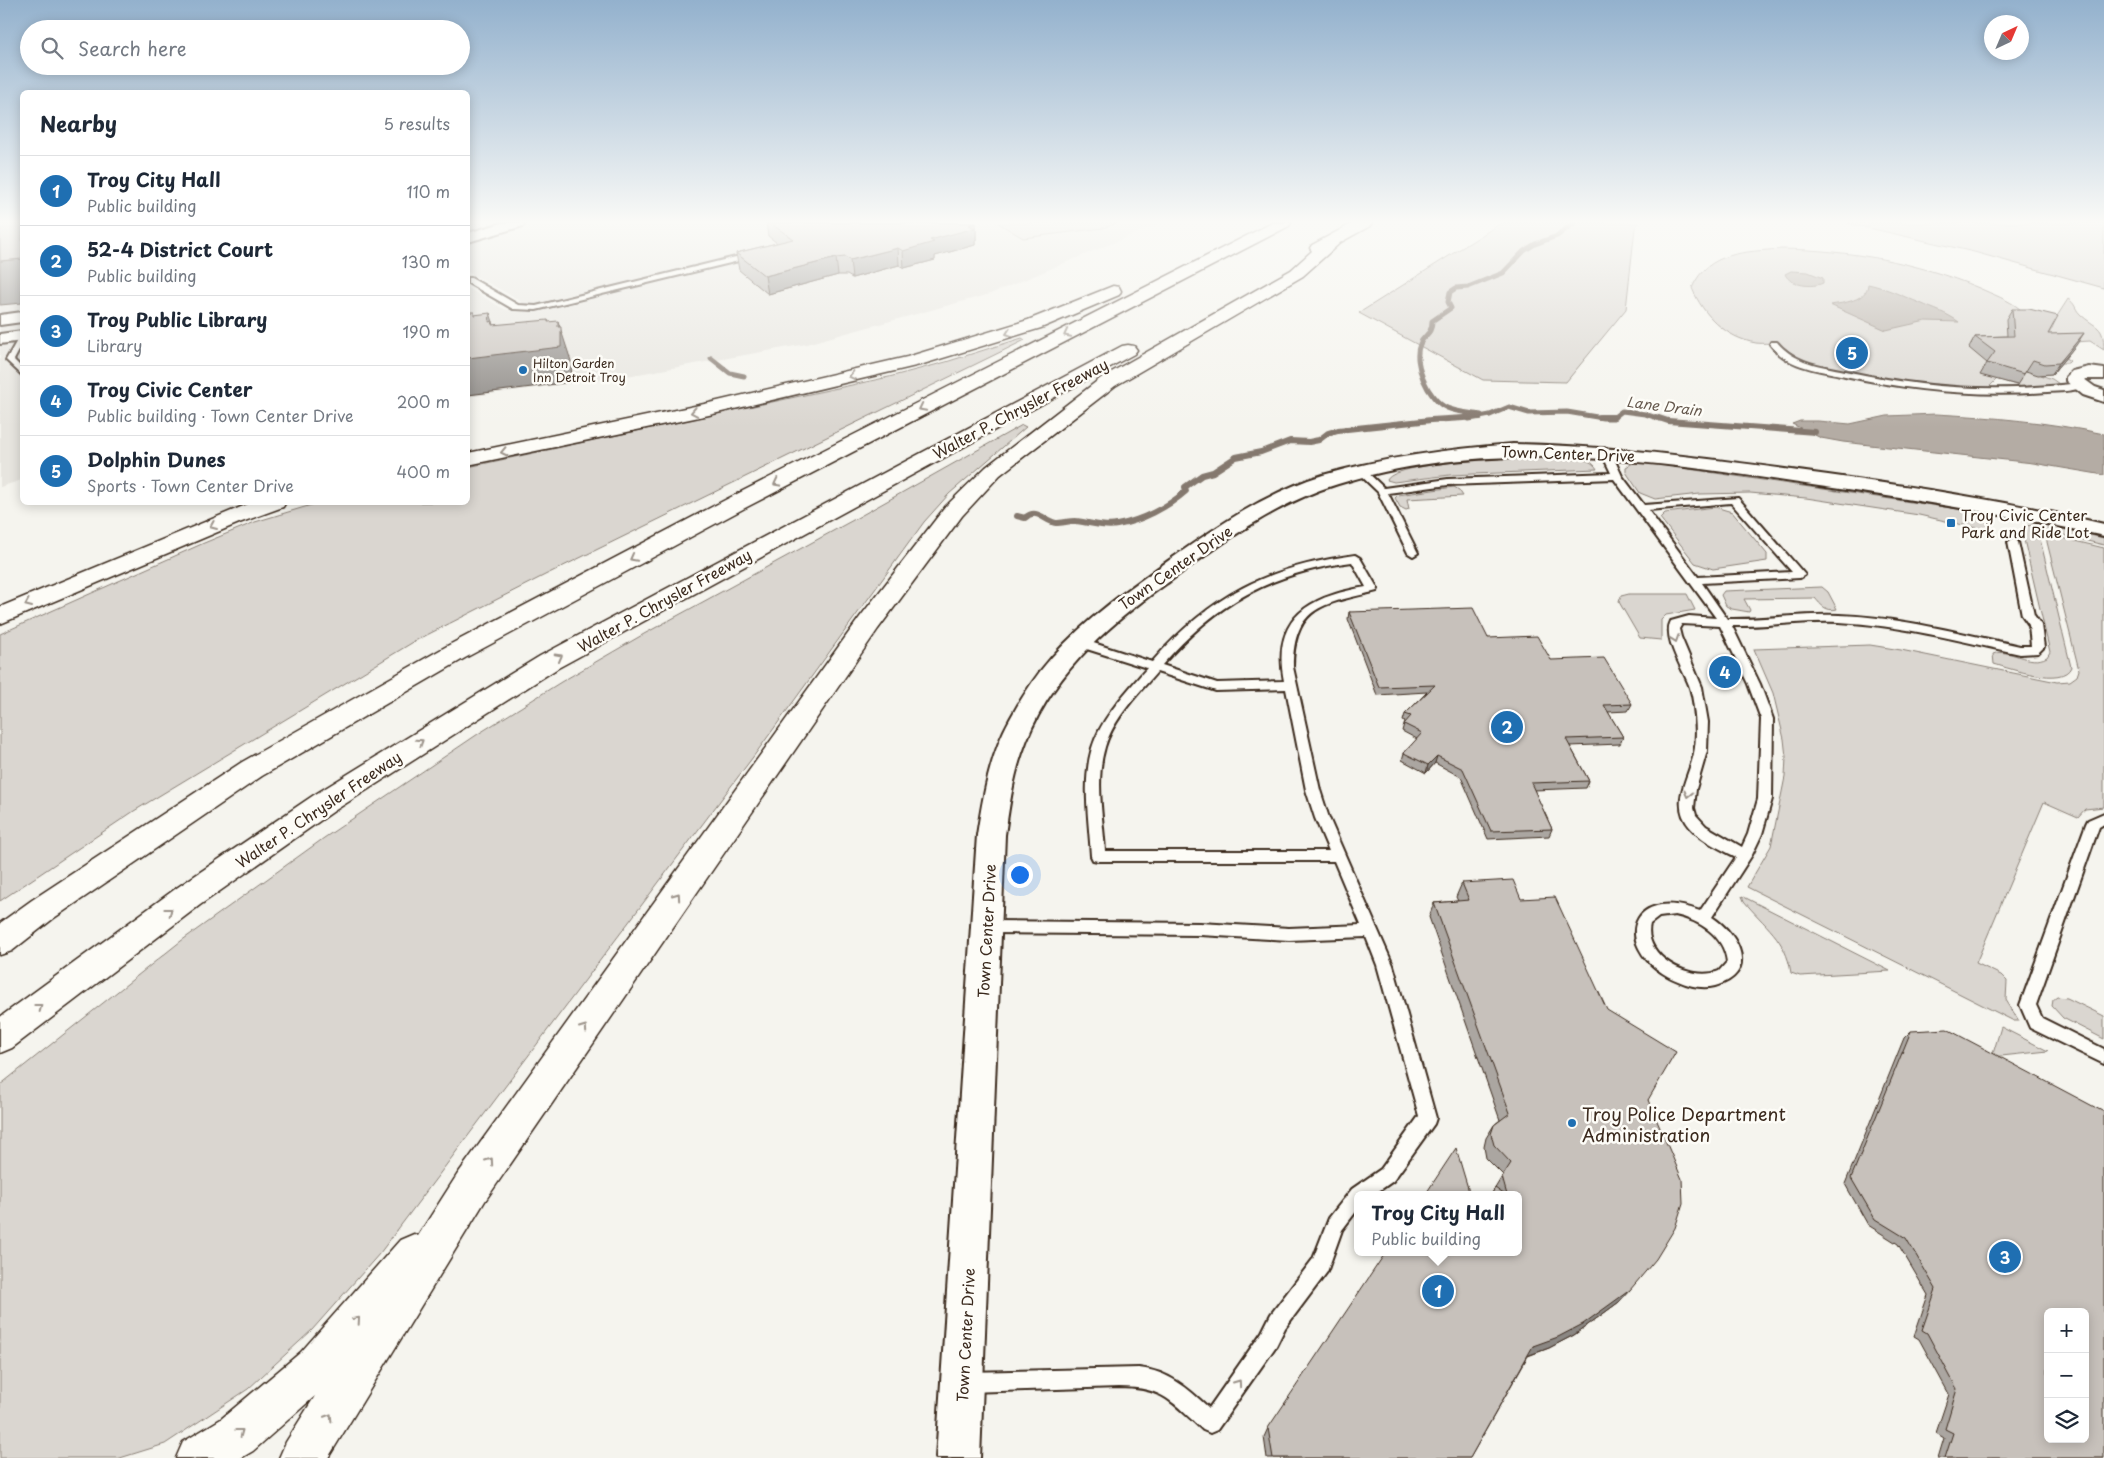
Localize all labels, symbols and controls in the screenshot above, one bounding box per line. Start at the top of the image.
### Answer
north arrow [1984,15,2029,60]
search box [20,20,470,75]
icon: search [38,34,66,62]
text: Search here [78,34,187,62]
text: Nearby [40,107,117,139]
text: 5 results [383,111,450,135]
text: Troy City Hall [87,165,220,193]
text: 1 [52,179,60,203]
text: 110 m [407,179,450,203]
text: Public building [87,193,197,217]
text: 52-4 District Court [87,235,273,263]
text: 2 [50,249,62,273]
text: 130 m [402,249,450,273]
text: Public building [87,263,197,287]
text: Troy Public Library [87,305,267,333]
text: 3 [51,319,61,343]
text: 190 m [402,319,450,343]
one-way arrow [1005,327,1014,337]
one-way arrow [1063,328,1072,338]
text: Library [87,333,142,357]
pin: 5 [1836,334,1868,372]
street label: Walter P. Chrysler Freeway [928,352,1112,464]
place label: Hilton Garden Inn Detroit Troy [533,354,626,386]
marker: Hilton Garden Inn Detroit Troy [517,364,529,376]
one-way arrow [848,370,857,381]
text: Troy Civic Center [87,375,253,403]
text: 4 [51,389,61,413]
text: 200 m [397,389,450,413]
water label: Lane Drain [1625,391,1703,421]
one-way arrow [918,402,927,412]
text: Public building · Town Center Drive [87,403,354,427]
one-way arrow [690,406,698,416]
street label: Town Center Drive [1501,439,1635,467]
text: Dolphin Dunes [87,445,226,473]
one-way arrow [500,446,509,456]
text: 5 [51,459,61,483]
text: 400 m [397,459,450,483]
text: Sports · Town Center Drive [87,473,294,497]
one-way arrow [774,477,783,487]
place label: Troy Civic Center Park and Ride Lot [1961,503,2089,543]
marker: Troy Civic Center Park and Ride Lot [1945,517,1957,529]
one-way arrow [209,519,218,530]
street label: Town Center Drive [1113,519,1237,615]
street label: Walter P. Chrysler Freeway [573,543,755,657]
one-way arrow [630,552,639,562]
one-way arrow [24,598,33,608]
one-way arrow [1670,634,1680,643]
one-way arrow [553,653,562,663]
pin: 4 [1709,653,1741,691]
pin: 2 [1491,708,1523,746]
one-way arrow [415,738,424,748]
street label: Walter P. Chrysler Freeway [230,745,406,873]
one-way arrow [1683,790,1694,799]
your location [1007,862,1033,888]
street label: Town Center Drive [971,863,1001,999]
one-way arrow [671,892,680,901]
one-way arrow [163,908,172,916]
one-way arrow [33,1005,42,1013]
one-way arrow [578,1025,586,1034]
place label: Troy Police Department Administration [1582,1100,1786,1148]
marker: Troy Police Department Administration [1566,1117,1578,1129]
one-way arrow [484,1157,493,1167]
popup [1354,1191,1522,1256]
text: Troy City Hall [1371,1198,1505,1226]
text: Public building [1371,1226,1481,1250]
pin: 3 [1989,1238,2021,1276]
street label: Town Center Drive [950,1267,980,1403]
pin: 1 [1422,1272,1454,1310]
map controls [2044,1308,2089,1443]
button: + [2044,1308,2089,1353]
one-way arrow [352,1316,361,1325]
button: − [2044,1353,2089,1398]
one-way arrow [1232,1379,1241,1389]
button: layers [2044,1398,2089,1443]
one-way arrow [322,1413,332,1422]
one-way arrow [234,1429,244,1438]

